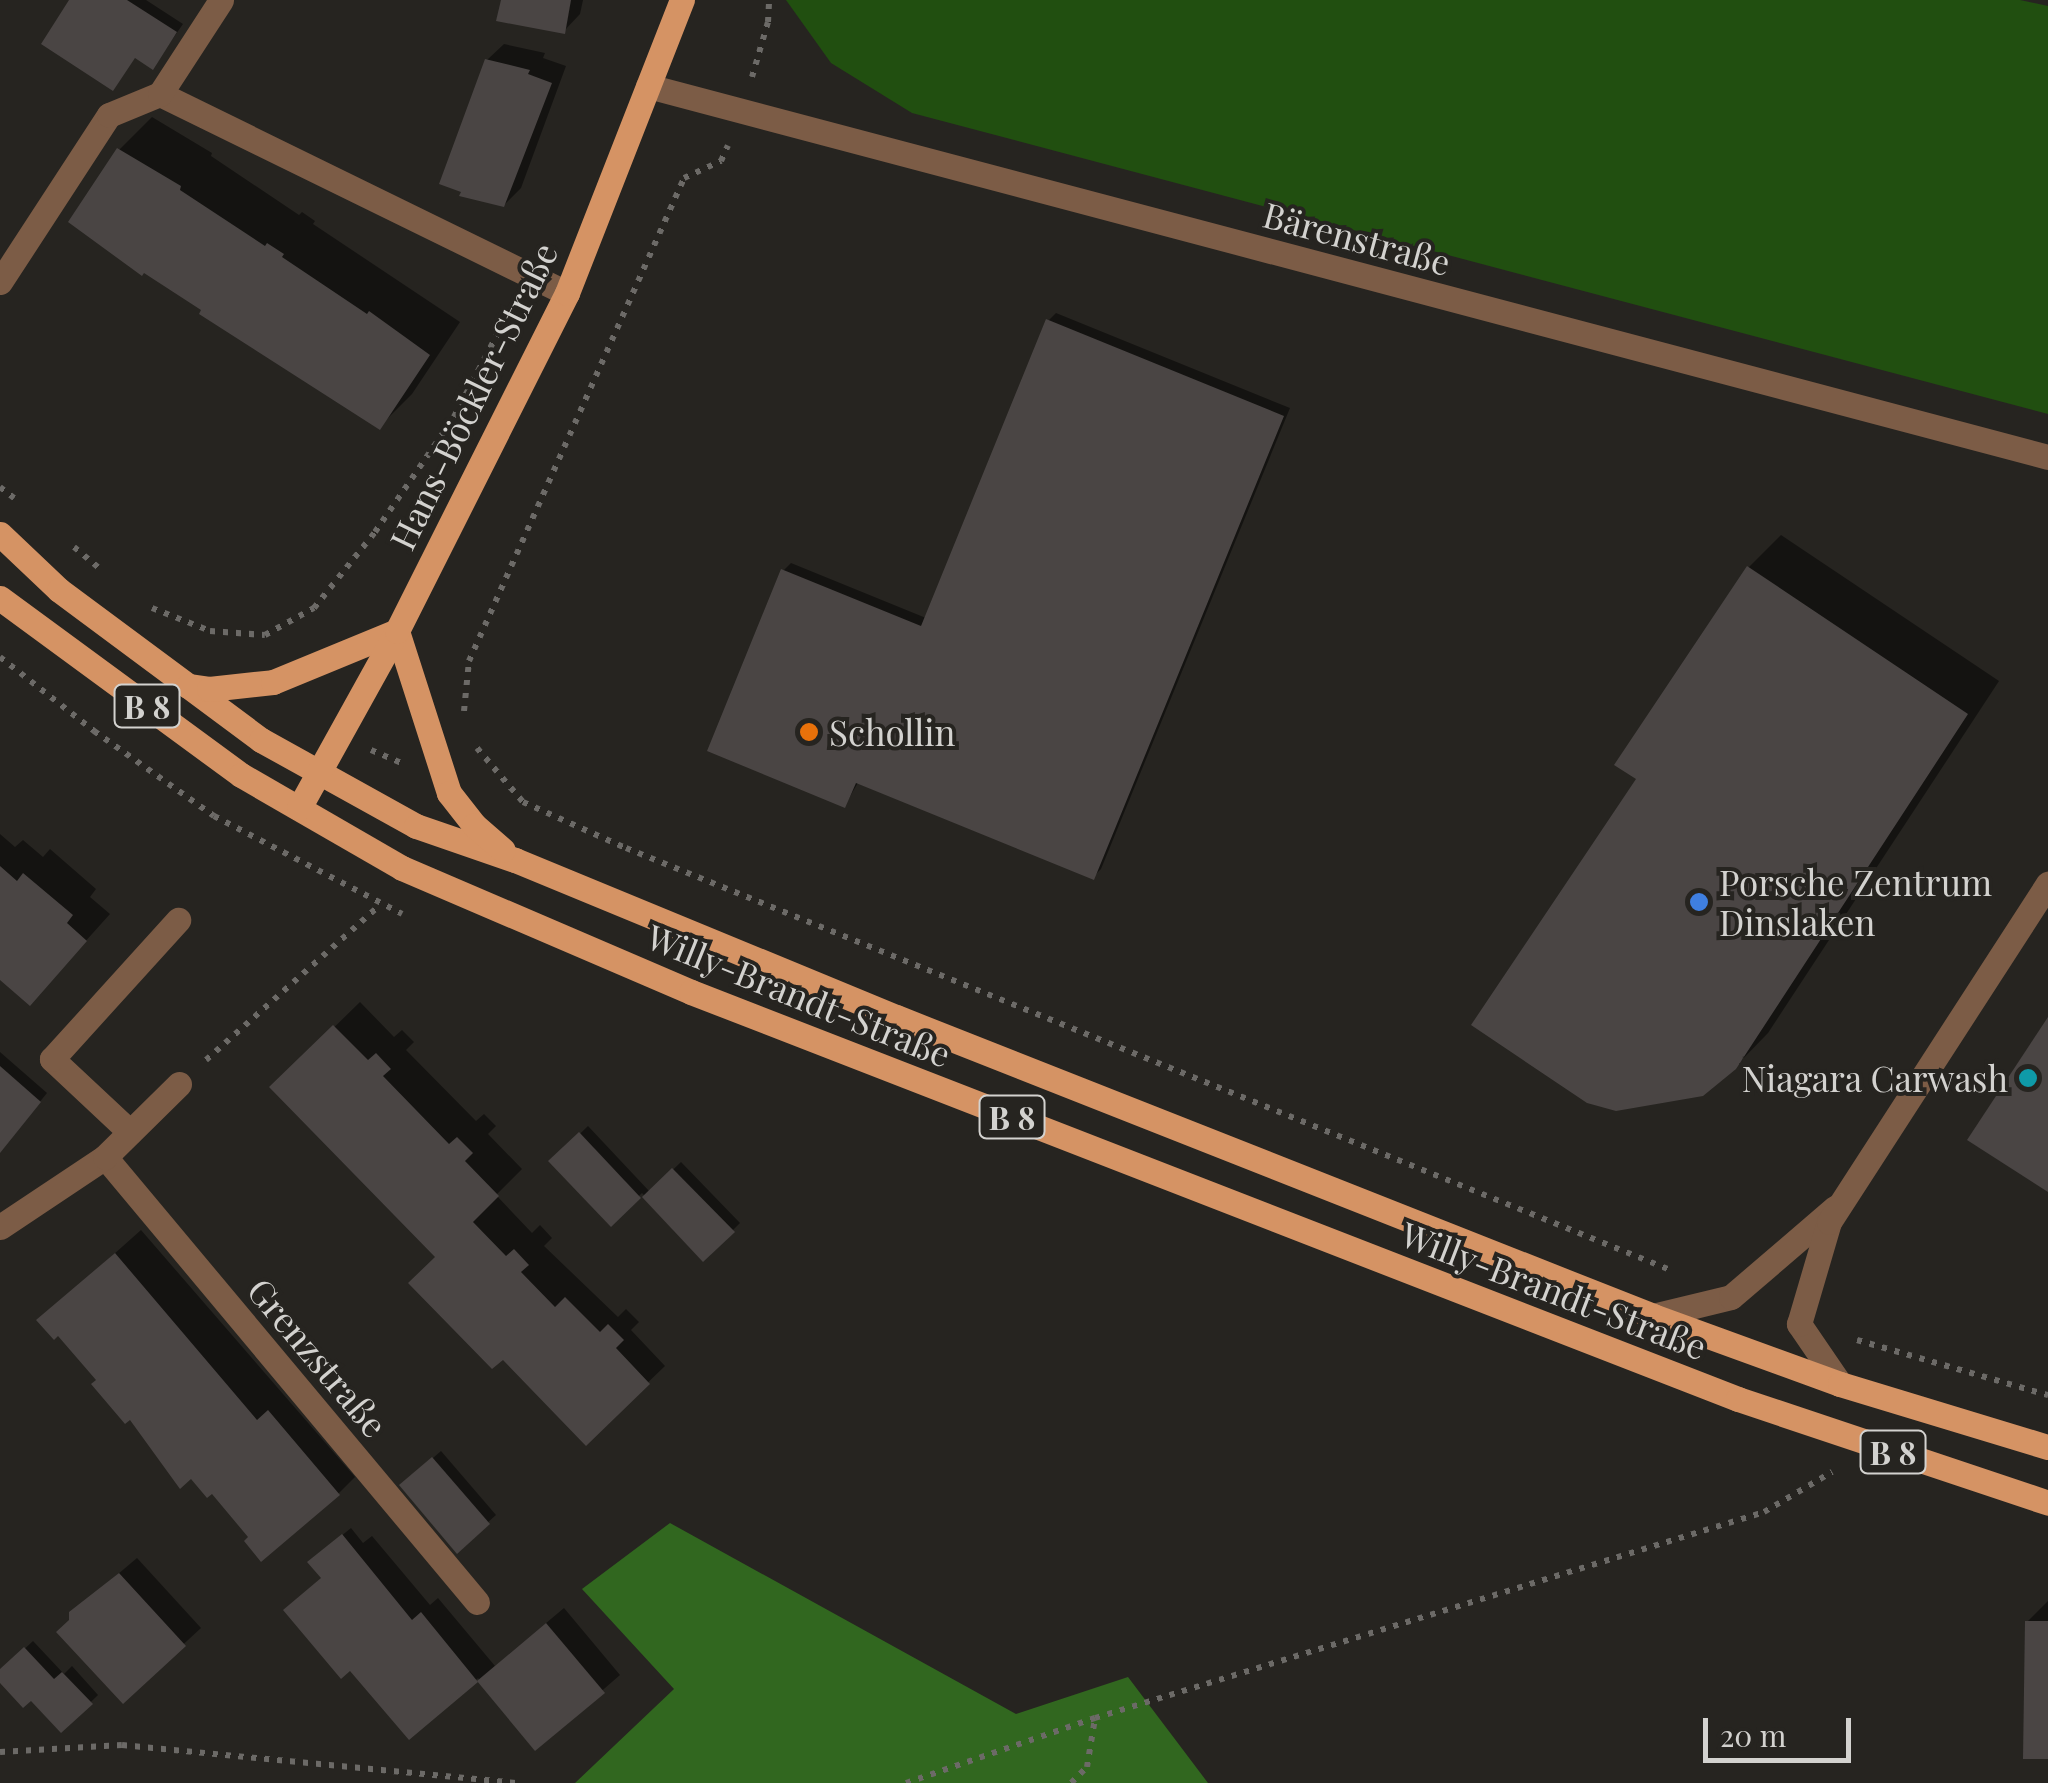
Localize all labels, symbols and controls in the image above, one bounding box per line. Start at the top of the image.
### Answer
street label: Bärenstraße [1259,193,1455,283]
street label: Hans-Böckler-Straße [381,236,565,556]
road number: B 8 [112,679,182,733]
place label: Schollin [829,711,955,753]
marker: Schollin [798,721,820,743]
place label: Porsche Zentrum Dinslaken [1719,861,1992,943]
marker: Porsche Zentrum Dinslaken [1688,891,1710,913]
street label: Willy-Brandt-Straße [641,915,957,1075]
place label: Niagara Carwash [1741,1057,2008,1099]
marker: Niagara Carwash [2017,1067,2039,1089]
road number: B 8 [977,1090,1047,1144]
street label: Willy-Brandt-Straße [1395,1212,1713,1368]
street label: Grenzstraße [240,1269,396,1445]
road number: B 8 [1858,1425,1928,1479]
scale bar [1708,1698,1856,1760]
text: 20 m [1720,1715,1786,1755]

